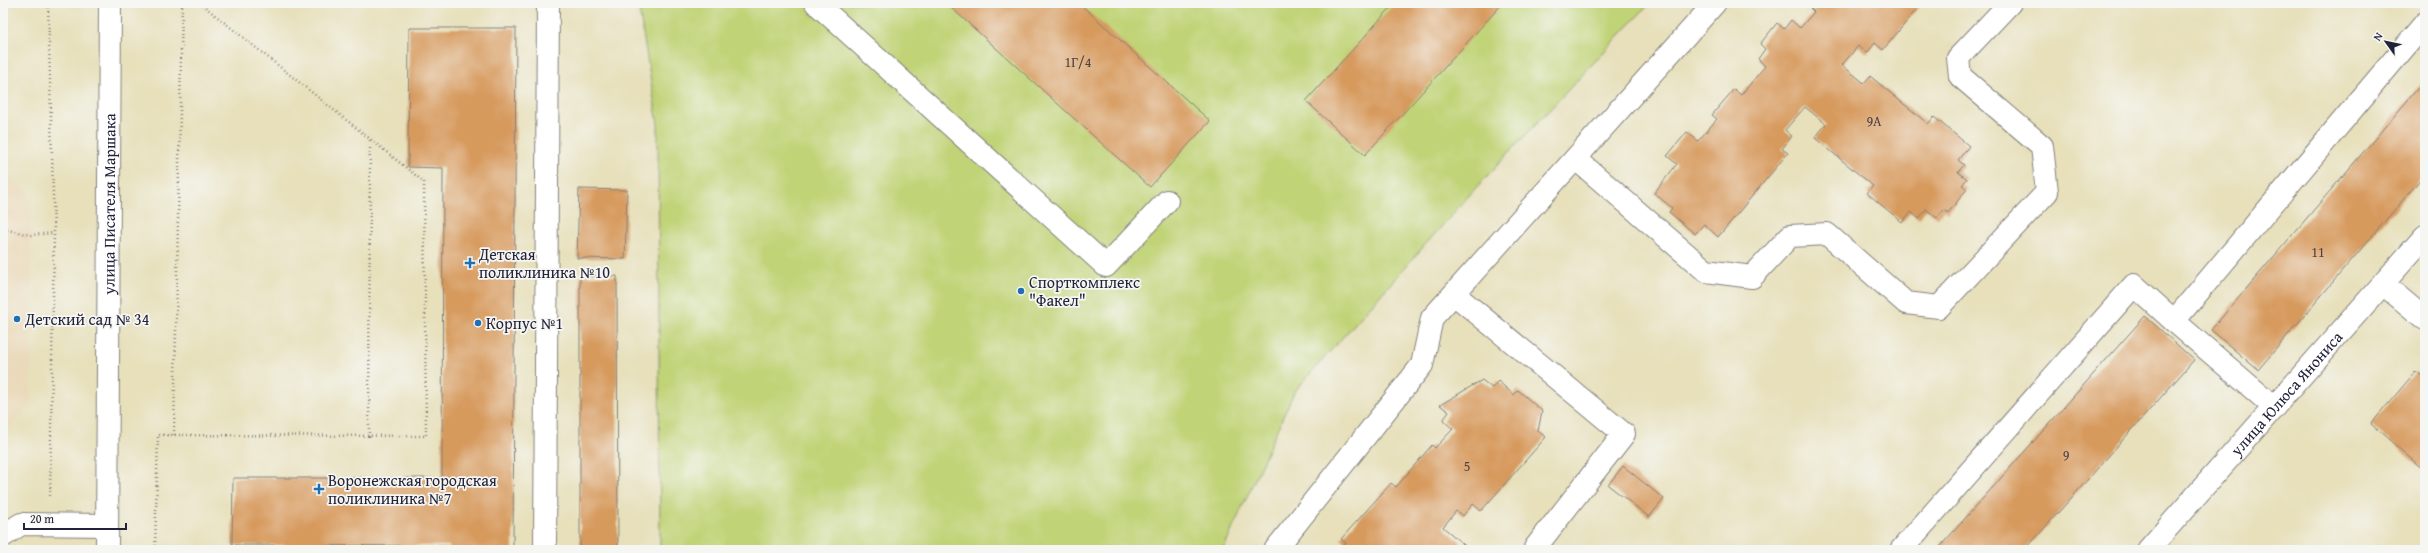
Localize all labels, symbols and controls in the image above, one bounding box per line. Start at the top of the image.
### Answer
north arrow [2366,22,2406,62]
text: N [2369,29,2387,44]
house number: 1Г/4 [1065,52,1092,72]
house number: 9А [1866,111,1882,131]
street label: улица Писателя Маршака [96,113,121,296]
place label: Детская поликлиника №10 [478,242,610,284]
house number: 11 [2311,242,2325,262]
marker: Детская поликлиника №10 [464,257,476,269]
place label: Спорткомплекс "Факел" [1029,270,1140,312]
marker: Спорткомплекс "Факел" [1016,286,1026,296]
place label: Детский сад № 34 [24,307,150,331]
place label: Корпус №1 [486,311,563,335]
marker: Детский сад № 34 [12,314,22,324]
marker: Корпус №1 [473,318,483,328]
street label: улица Юлюса Янониса [2224,325,2348,462]
house number: 9 [2063,445,2070,465]
house number: 5 [1464,456,1470,476]
place label: Воронежская городская поликлиника №7 [328,468,497,510]
marker: Воронежская городская поликлиника №7 [313,483,325,495]
scale bar [24,505,126,531]
text: 20 m [30,510,54,527]

